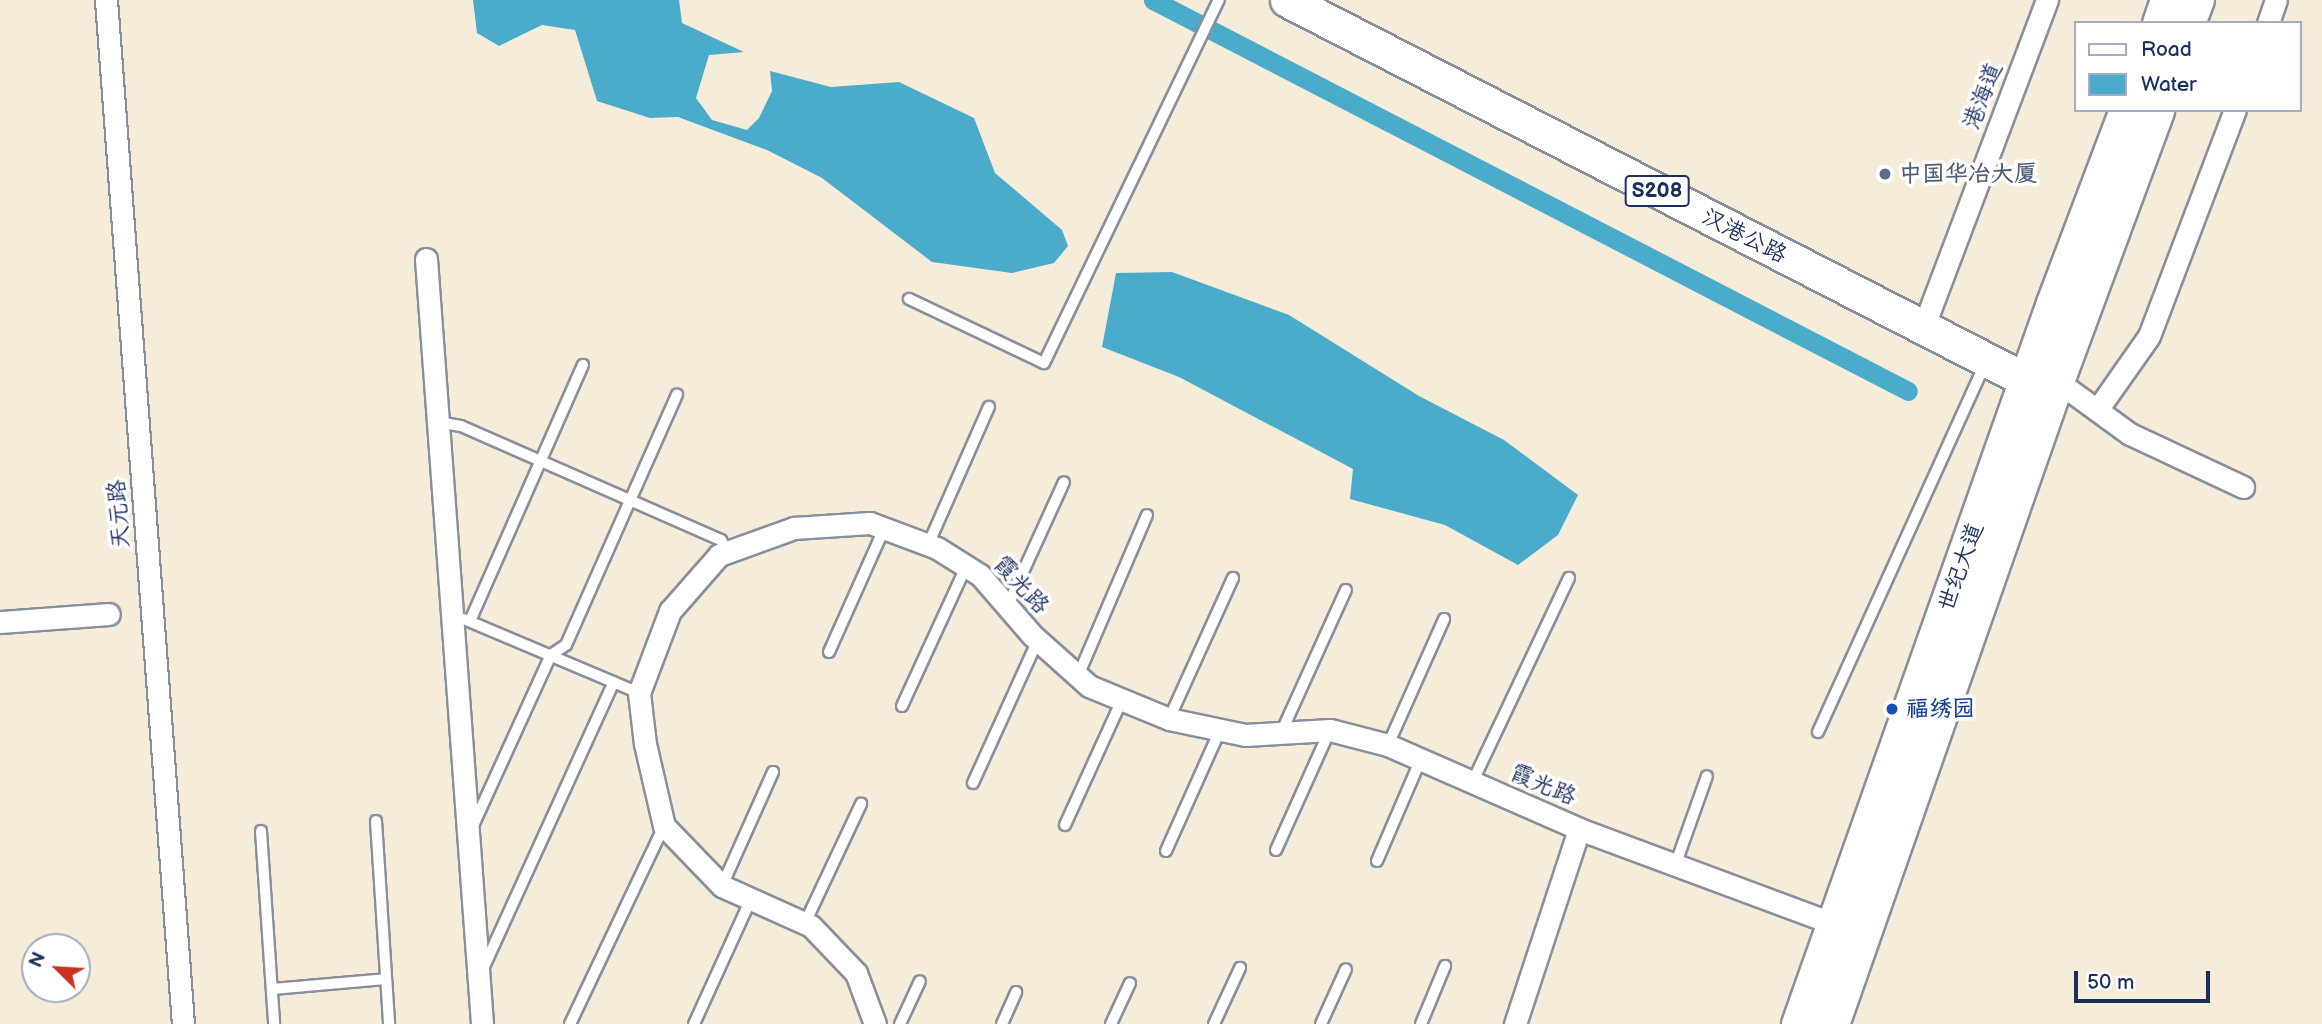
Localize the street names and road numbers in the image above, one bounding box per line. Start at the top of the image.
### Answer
street label: 港海道 [1958,59,2008,133]
road number: S208 [1624,174,1690,208]
street label: 汉港公路 [1697,203,1791,269]
street label: 天元路 [103,479,135,549]
street label: 世纪大道 [1932,519,1990,615]
street label: 霞光路 [987,550,1055,620]
street label: 霞光路 [1506,759,1580,811]

